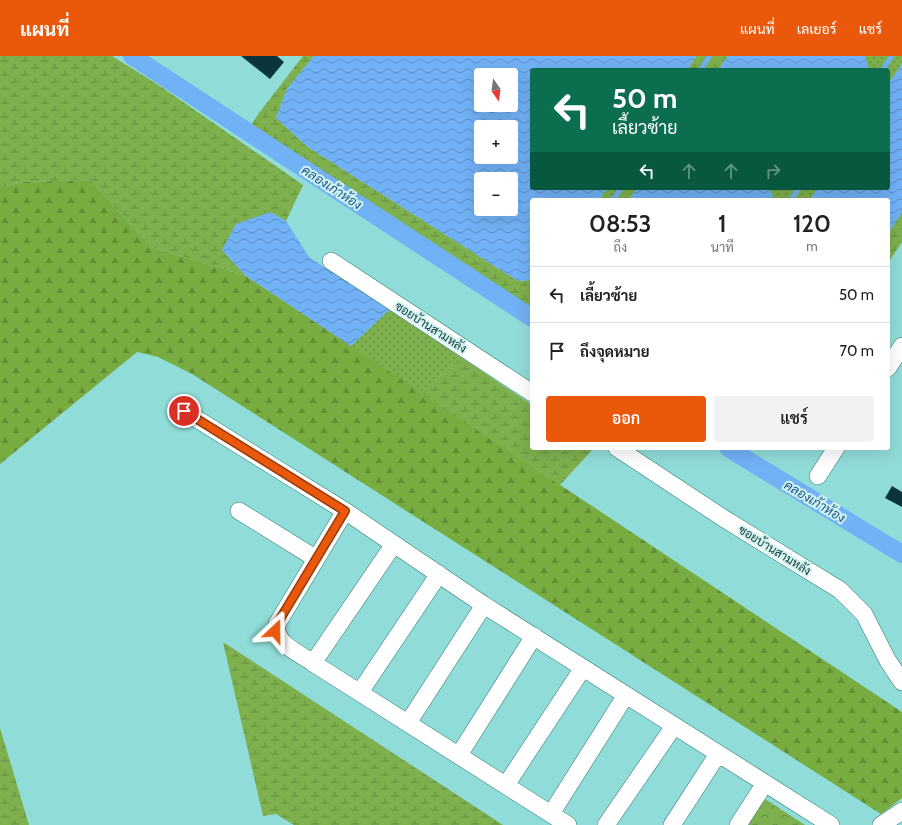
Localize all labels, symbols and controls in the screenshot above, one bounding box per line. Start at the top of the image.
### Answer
text: แผนที่ [20,18,69,41]
text: แผนที่ [740,20,775,38]
text: เลเยอร์ [797,20,837,38]
text: แชร์ [859,20,882,38]
north arrow [474,68,518,112]
map controls [474,68,518,216]
text: 50 m [612,81,677,115]
icon: left [546,84,598,136]
text: เลี้ยวซ้าย [612,117,678,139]
button: + [474,120,518,164]
icon: left [636,160,658,182]
icon: ahead [678,160,700,182]
icon: ahead [720,160,742,182]
icon: right [762,160,784,182]
water label: คลองเก้าห้อง [299,162,365,212]
button: − [474,172,518,216]
text: 08:53 [589,209,652,238]
text: 1 [718,209,726,238]
text: 120 [793,209,831,238]
text: m [806,238,818,254]
text: ถึง [614,239,627,255]
text: นาที [711,239,734,255]
icon: left [546,284,568,306]
text: 50 m [839,286,874,304]
text: เลี้ยวซ้าย [580,287,637,305]
street label: ซอยบ้านสามหลัง [392,298,470,356]
icon: arrive [546,340,568,362]
text: 70 m [840,342,874,360]
text: ถึงจุดหมาย [580,343,650,361]
pin [167,394,201,428]
button: ออก [546,396,706,442]
button: แชร์ [714,396,874,442]
icon: arrive [173,400,195,422]
water label: คลองเก้าห้อง [782,476,849,526]
street label: ซอยบ้านสามหลัง [736,522,814,578]
position arrow [254,610,296,652]

